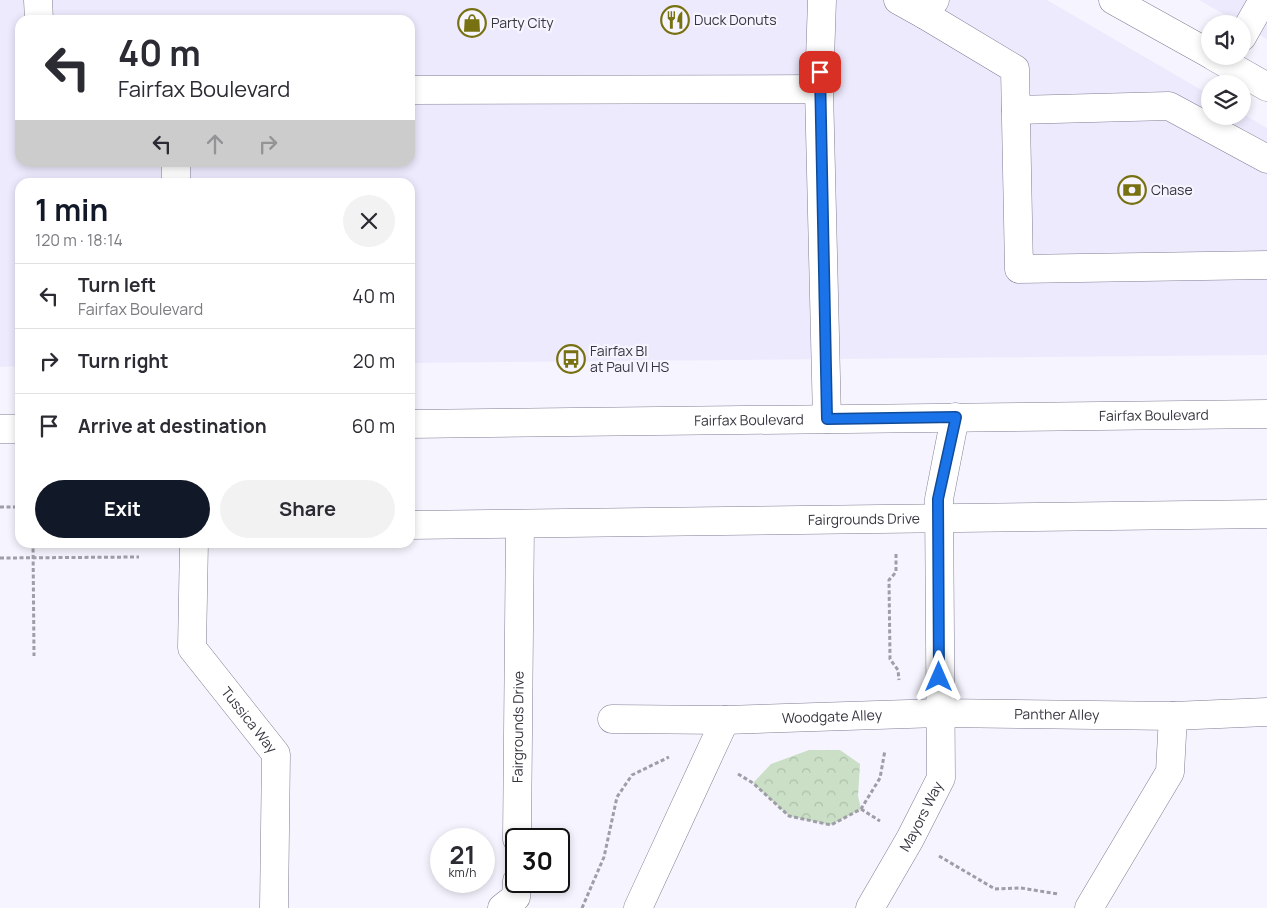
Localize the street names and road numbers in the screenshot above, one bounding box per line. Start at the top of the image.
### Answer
street label: Fairfax Boulevard [1099,405,1209,425]
street label: Fairfax Boulevard [694,409,804,430]
street label: Fairgrounds Drive [808,508,920,529]
street label: Fairgrounds Drive [508,671,528,783]
street label: Tussica Way [217,683,282,757]
street label: Panther Alley [1014,704,1100,724]
street label: Woodgate Alley [781,705,883,727]
street label: Mayors Way [895,777,947,855]

